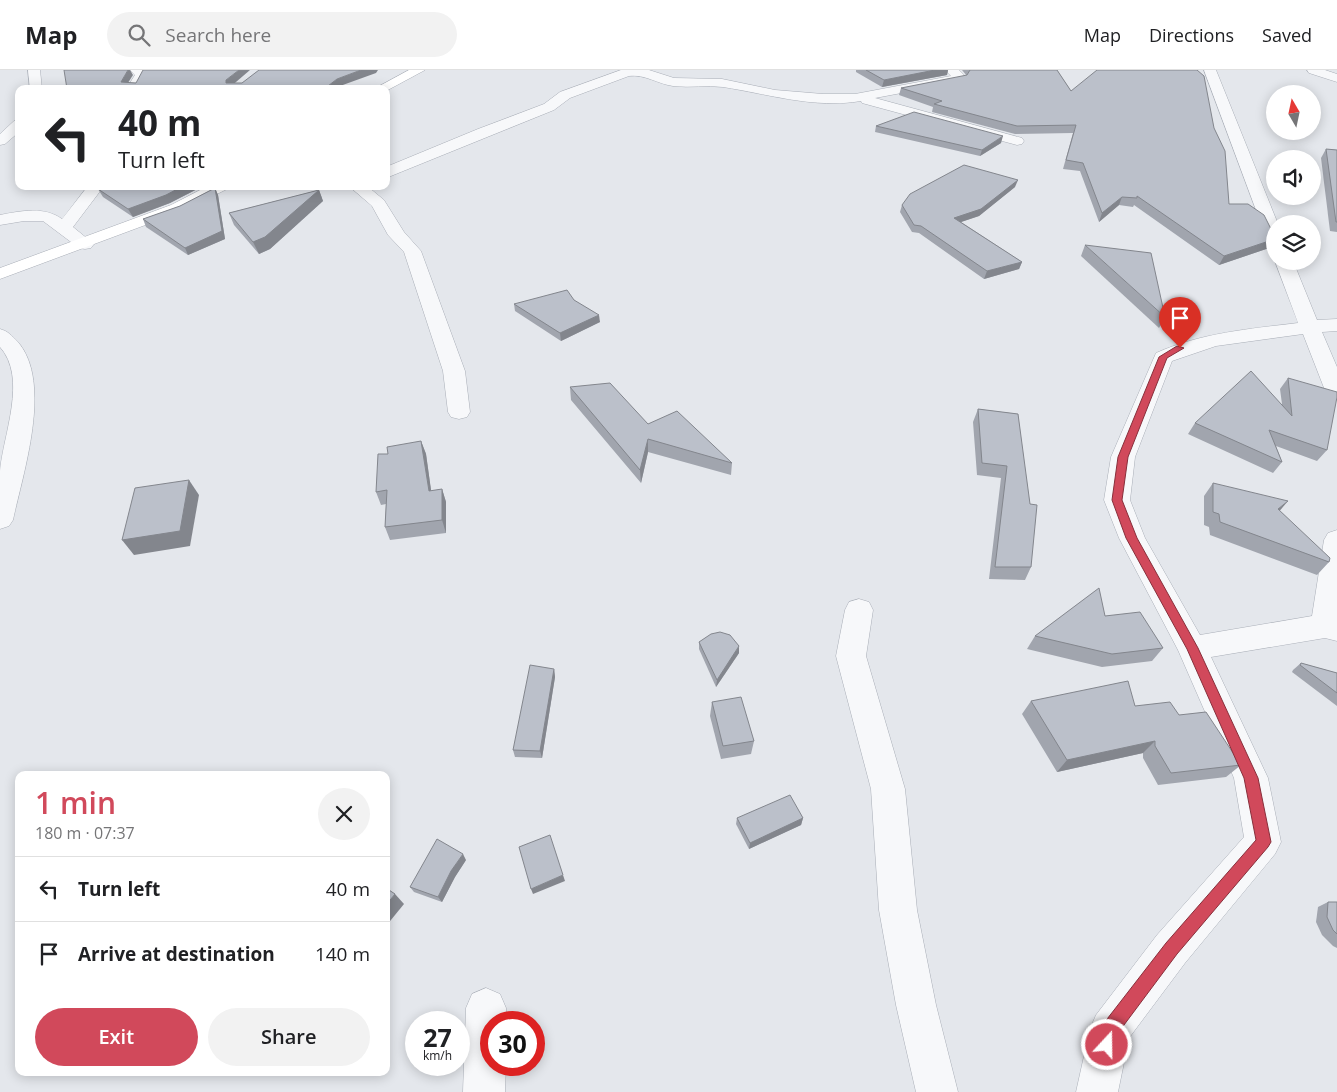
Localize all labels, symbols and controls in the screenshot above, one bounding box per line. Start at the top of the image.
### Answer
search box [107,12,457,57]
text: Map [25,18,77,51]
icon: search [125,21,153,49]
text: Search here [165,22,271,48]
text: Map [1084,23,1121,47]
text: Directions [1149,23,1234,47]
text: Saved [1262,23,1312,47]
north arrow [1266,85,1321,140]
map controls [1266,85,1321,270]
text: 40 m [118,99,201,146]
icon: left [35,105,100,170]
text: Turn left [118,144,205,174]
button: sound [1266,150,1321,205]
button: layers [1266,215,1321,270]
pin [1159,297,1201,348]
icon: arrive [1166,304,1194,332]
text: 1 min [35,782,116,823]
button: close [318,788,370,840]
text: 180 m · 07:37 [35,822,135,844]
icon: left [35,875,63,903]
text: Turn left [78,876,160,902]
text: 40 m [326,876,370,902]
icon: arrive [35,940,63,968]
text: Arrive at destination [78,941,275,967]
text: 140 m [315,941,370,967]
button: Exit [35,1008,198,1066]
button: Share [208,1008,370,1066]
speed limit sign: 30 [480,1011,545,1076]
position arrow [1080,1018,1132,1070]
text: 27 [423,1020,452,1054]
text: km/h [423,1047,452,1064]

